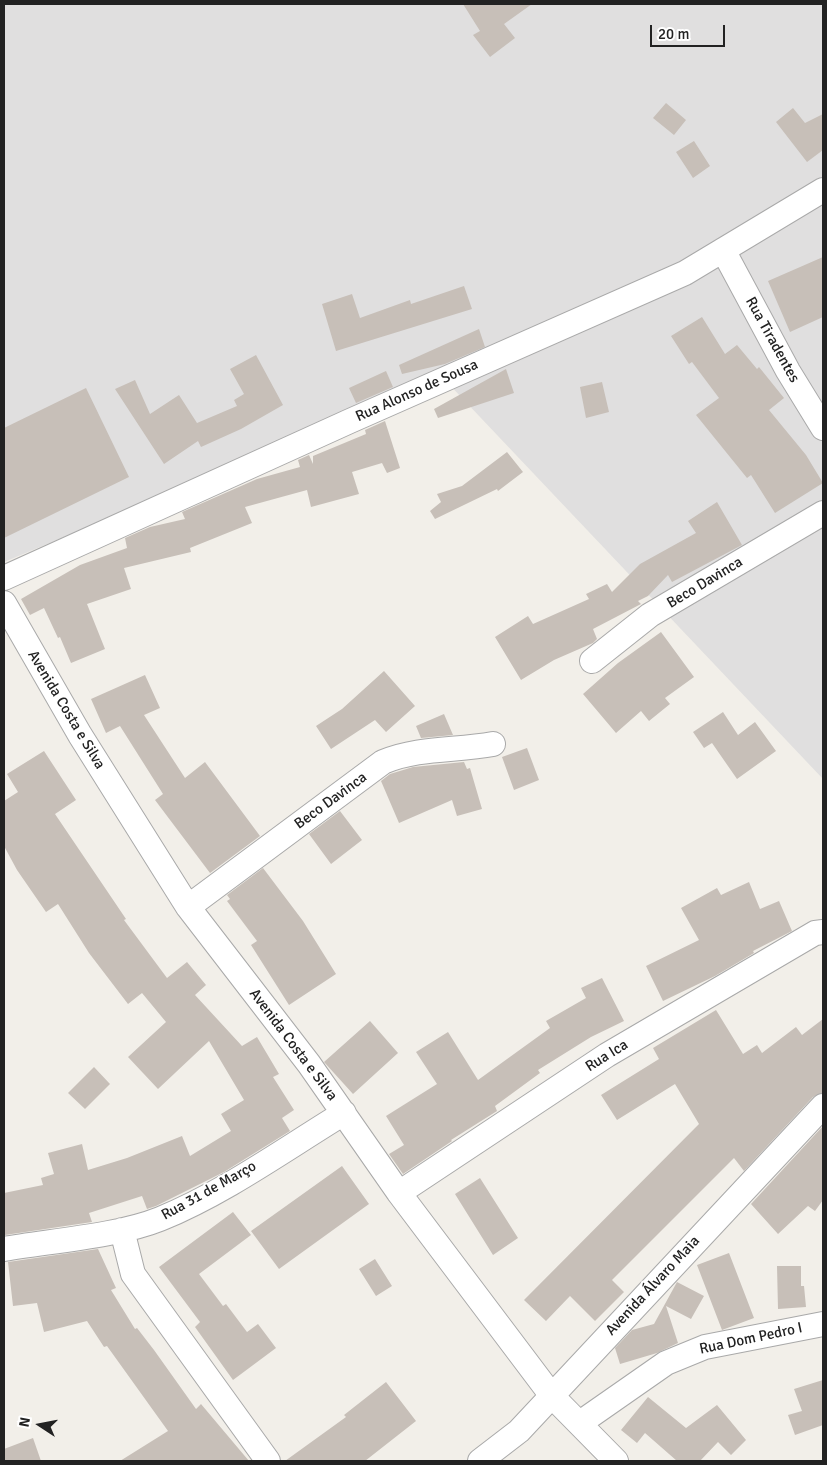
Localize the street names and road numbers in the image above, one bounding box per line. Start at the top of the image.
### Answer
street label: Rua Tiradentes [741,294,803,386]
street label: Rua Alonso de Sousa [353,356,481,426]
street label: Beco Davinca [664,553,746,613]
street label: Avenida Costa e Silva [23,647,109,773]
street label: Beco Davinca [291,769,371,833]
street label: Avenida Costa e Silva [245,985,341,1105]
street label: Rua Ica [582,1036,632,1076]
street label: Rua 31 de Março [158,1157,260,1225]
street label: Avenida Álvaro Maia [602,1232,704,1340]
street label: Rua Dom Pedro I [698,1319,804,1359]

